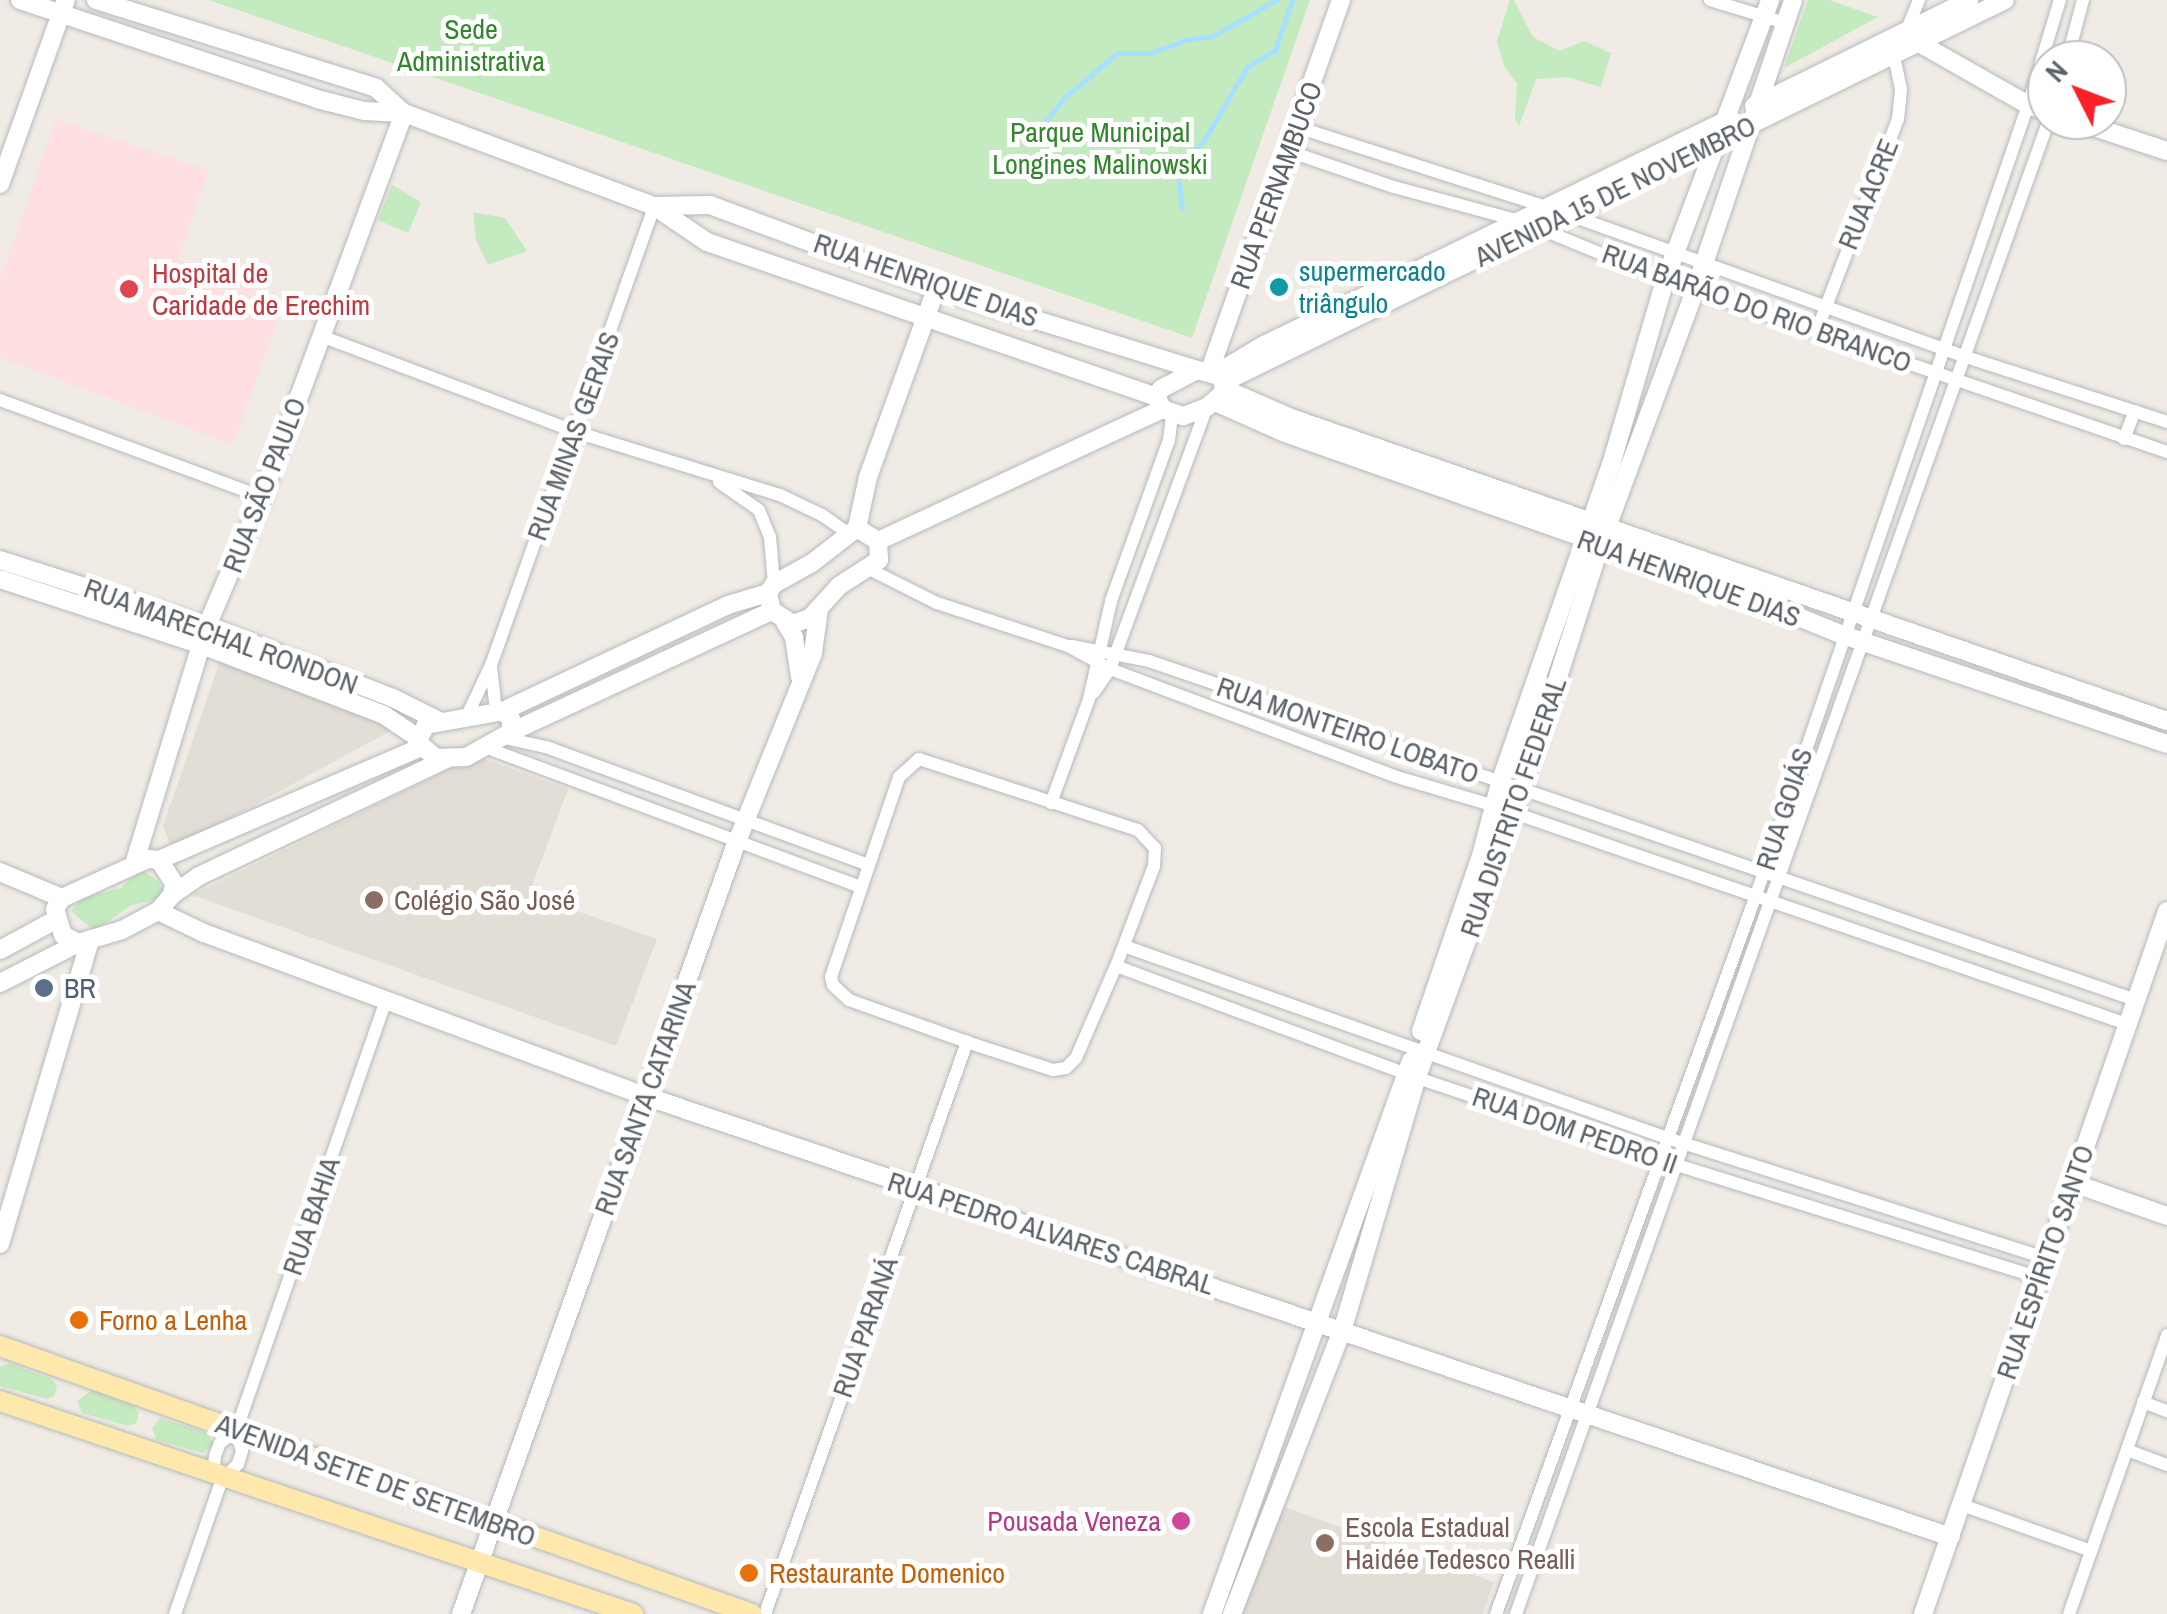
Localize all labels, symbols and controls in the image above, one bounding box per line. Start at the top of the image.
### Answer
park label: Sede Administrativa [397,12,545,78]
north arrow [2027,40,2127,140]
text: N [2037,52,2076,90]
street label: RUA PERNAMBUCO [1223,76,1329,294]
street label: AVENIDA 15 DE NOVEMBRO [1468,108,1762,274]
park label: Parque Municipal Longines Malinowski [992,115,1208,181]
street label: RUA ACRE [1830,133,1906,255]
street label: RUA HENRIQUE DIAS [809,226,1043,334]
street label: RUA BARÃO DO RIO BRANCO [1597,236,1917,380]
place label: supermercado triângulo [1299,254,1446,320]
place label: Hospital de Caridade de Erechim [152,256,370,322]
marker: Hospital de Caridade de Erechim [116,276,142,302]
marker: supermercado triângulo [1268,276,1290,298]
street label: RUA MINAS GERAIS [519,327,627,545]
street label: RUA SÃO PAULO [215,392,313,578]
street label: RUA HENRIQUE DIAS [1572,522,1806,634]
street label: RUA MARECHAL RONDON [79,570,363,702]
street label: RUA MONTEIRO LOBATO [1212,669,1484,791]
street label: RUA DISTRITO FEDERAL [1453,672,1573,942]
street label: RUA GOIÁS [1748,743,1820,875]
place label: Colégio São José [394,883,575,917]
marker: Colégio São José [363,889,385,911]
place label: BR [64,971,96,1005]
street label: RUA SANTA CATARINA [587,975,703,1221]
marker: BR [33,977,55,999]
street label: RUA DOM PEDRO II [1468,1079,1682,1181]
street label: RUA ESPÍRITO SANTO [1989,1140,2101,1384]
street label: RUA BAHIA [275,1152,347,1280]
street label: RUA PEDRO ALVARES CABRAL [882,1164,1220,1302]
street label: RUA PARANÁ [825,1252,905,1402]
place label: Forno a Lenha [99,1303,247,1337]
marker: Forno a Lenha [68,1309,90,1331]
street label: AVENIDA SETE DE SETEMBRO [211,1406,541,1554]
place label: Pousada Veneza [987,1504,1161,1538]
marker: Pousada Veneza [1170,1510,1192,1532]
place label: Escola Estadual Haidée Tedesco Realli [1345,1510,1576,1576]
marker: Escola Estadual Haidée Tedesco Realli [1314,1532,1336,1554]
place label: Restaurante Domenico [769,1556,1005,1590]
marker: Restaurante Domenico [738,1562,760,1584]

